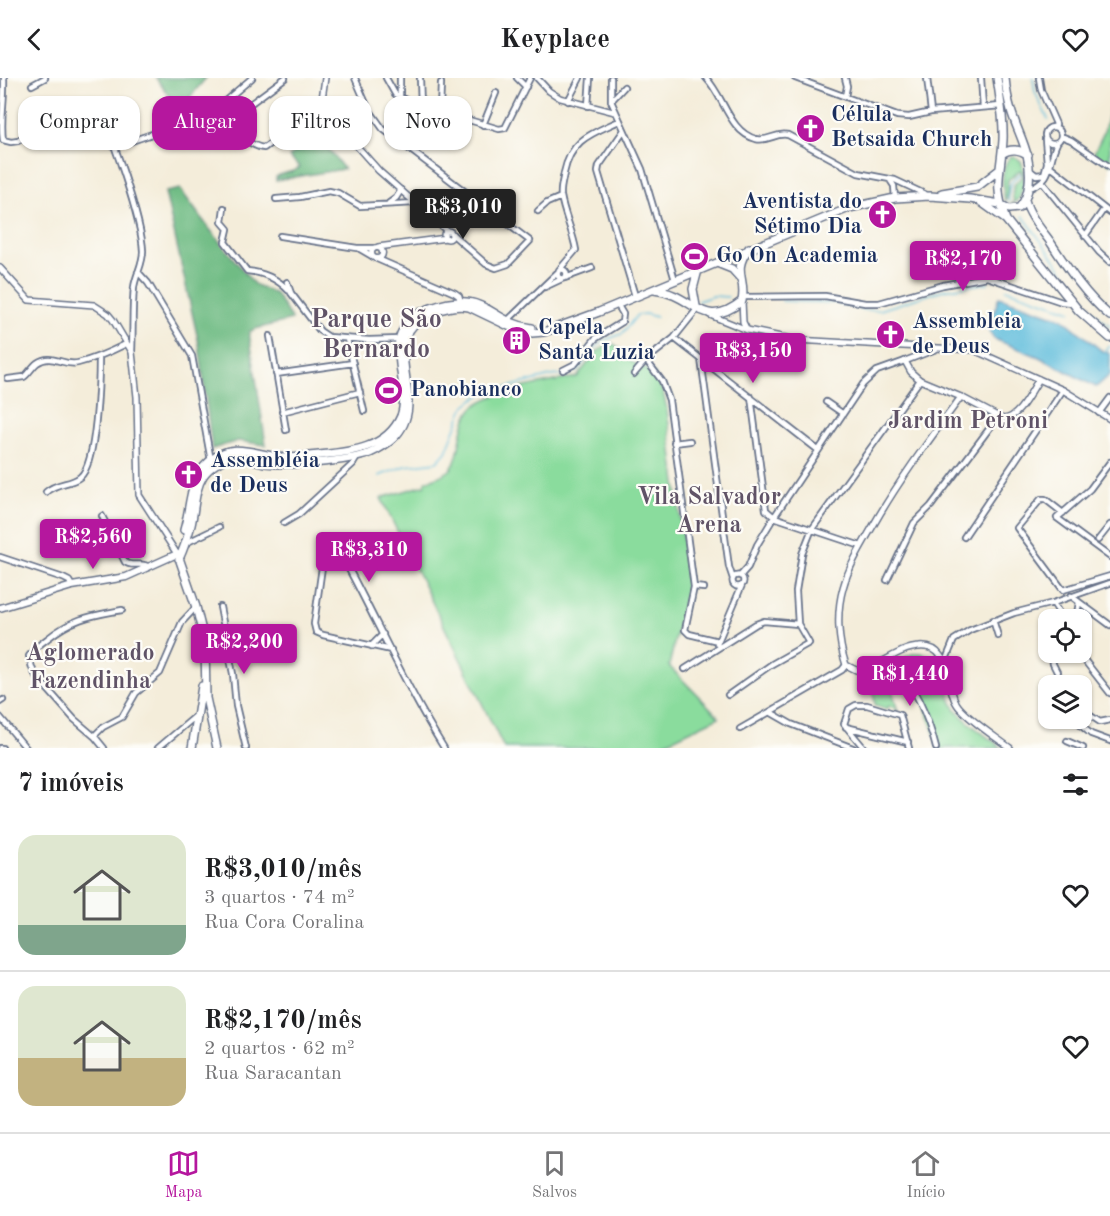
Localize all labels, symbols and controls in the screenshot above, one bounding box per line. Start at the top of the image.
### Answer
icon: back [18,23,51,56]
icon: heart [1059,23,1092,56]
text: Keyplace [500,26,610,53]
chip: Comprar [18,96,140,150]
chip: Alugar [152,96,257,150]
chip: Filtros [269,96,372,150]
chip: Novo [384,96,472,150]
place label: Célula Betsaida Church [831,104,992,151]
church icon: Célula Betsaida Church [794,112,826,144]
pin: R$3,010 [408,189,518,240]
place label: Aventista do Sétimo Dia [742,191,862,238]
text: R$3,010 [424,198,502,218]
church icon: Aventista do Sétimo Dia [867,199,899,231]
sports icon: Go On Academia [679,240,711,272]
pin: R$2,170 [908,241,1018,292]
place label: Go On Academia [716,245,878,267]
text: R$2,170 [924,250,1002,270]
district label: Parque São Bernardo [310,307,442,363]
place label: Assembleia de Deus [912,311,1022,358]
place label: Capela Santa Luzia [538,317,655,364]
church icon: Assembleia de Deus [875,319,907,351]
building icon: Capela Santa Luzia [501,325,533,357]
pin: R$3,150 [698,333,808,384]
text: R$3,150 [714,342,792,362]
sports icon: Panobianco [373,374,405,406]
place label: Panobianco [410,379,522,401]
district label: Jardim Petroni [888,410,1048,434]
place label: Assembléia de Deus [210,450,320,497]
church icon: Assembléia de Deus [173,458,205,490]
district label: Vila Salvador Arena [637,486,781,538]
pin: R$2,560 [38,519,148,570]
text: R$2,560 [54,528,132,548]
pin: R$3,310 [314,532,424,583]
text: R$3,310 [330,541,408,561]
map controls [1038,609,1092,729]
button: locate [1038,609,1092,663]
pin: R$2,200 [189,624,299,675]
text: R$2,200 [205,633,283,653]
district label: Aglomerado Fazendinha [25,642,155,694]
pin: R$1,440 [855,656,965,707]
text: R$1,440 [871,665,949,685]
button: layers [1038,675,1092,729]
icon: filters [1059,768,1092,801]
text: 7 imóveis [18,771,124,797]
text: R$3,010/mês [204,857,362,883]
icon: home [66,859,138,931]
icon: heart [1059,879,1092,912]
text: 3 quartos · 74 m² [204,888,355,908]
text: Rua Cora Coralina [204,913,364,933]
text: R$2,170/mês [204,1008,362,1034]
icon: home [66,1010,138,1082]
icon: heart [1059,1030,1092,1063]
text: 2 quartos · 62 m² [204,1039,355,1059]
text: Rua Saracantan [204,1064,342,1084]
tab: Mapa [165,1147,202,1203]
tab: Salvos [532,1147,577,1203]
tab: Início [907,1147,945,1203]

